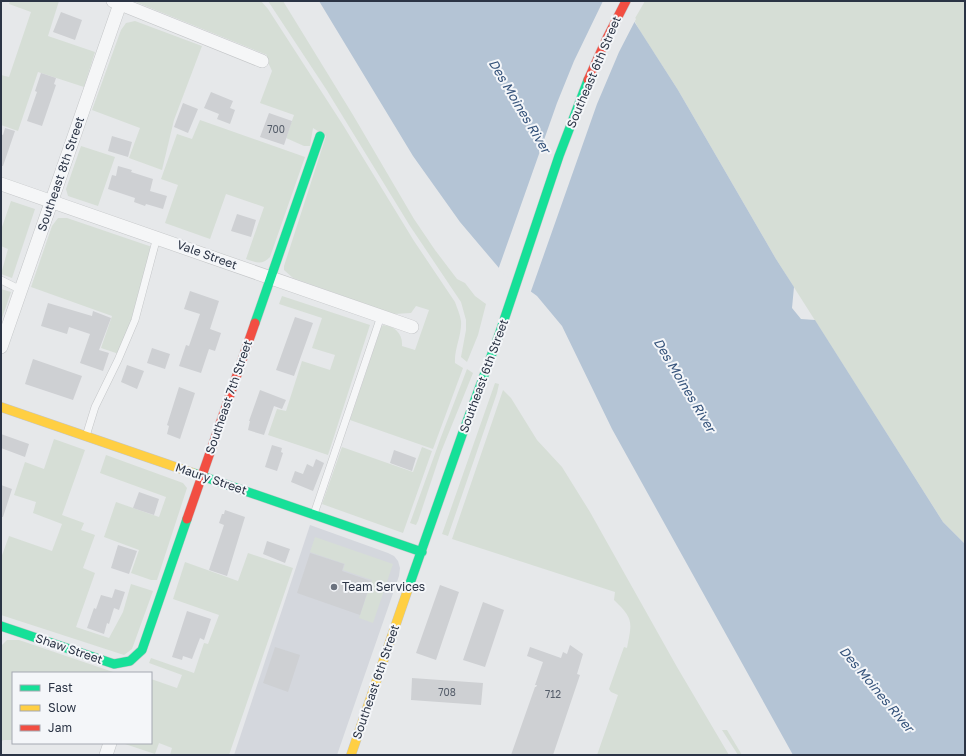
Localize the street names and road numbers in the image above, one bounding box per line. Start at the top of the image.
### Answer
street label: Southeast 6th Street [563,13,624,130]
street label: Southeast 8th Street [34,114,87,233]
street label: Vale Street [175,237,240,272]
street label: Southeast 6th Street [456,317,511,435]
street label: Southeast 7th Street [202,338,255,456]
street label: Maury Street [173,459,249,498]
street label: Southeast 6th Street [349,622,402,741]
street label: Shaw Street [34,630,105,667]

